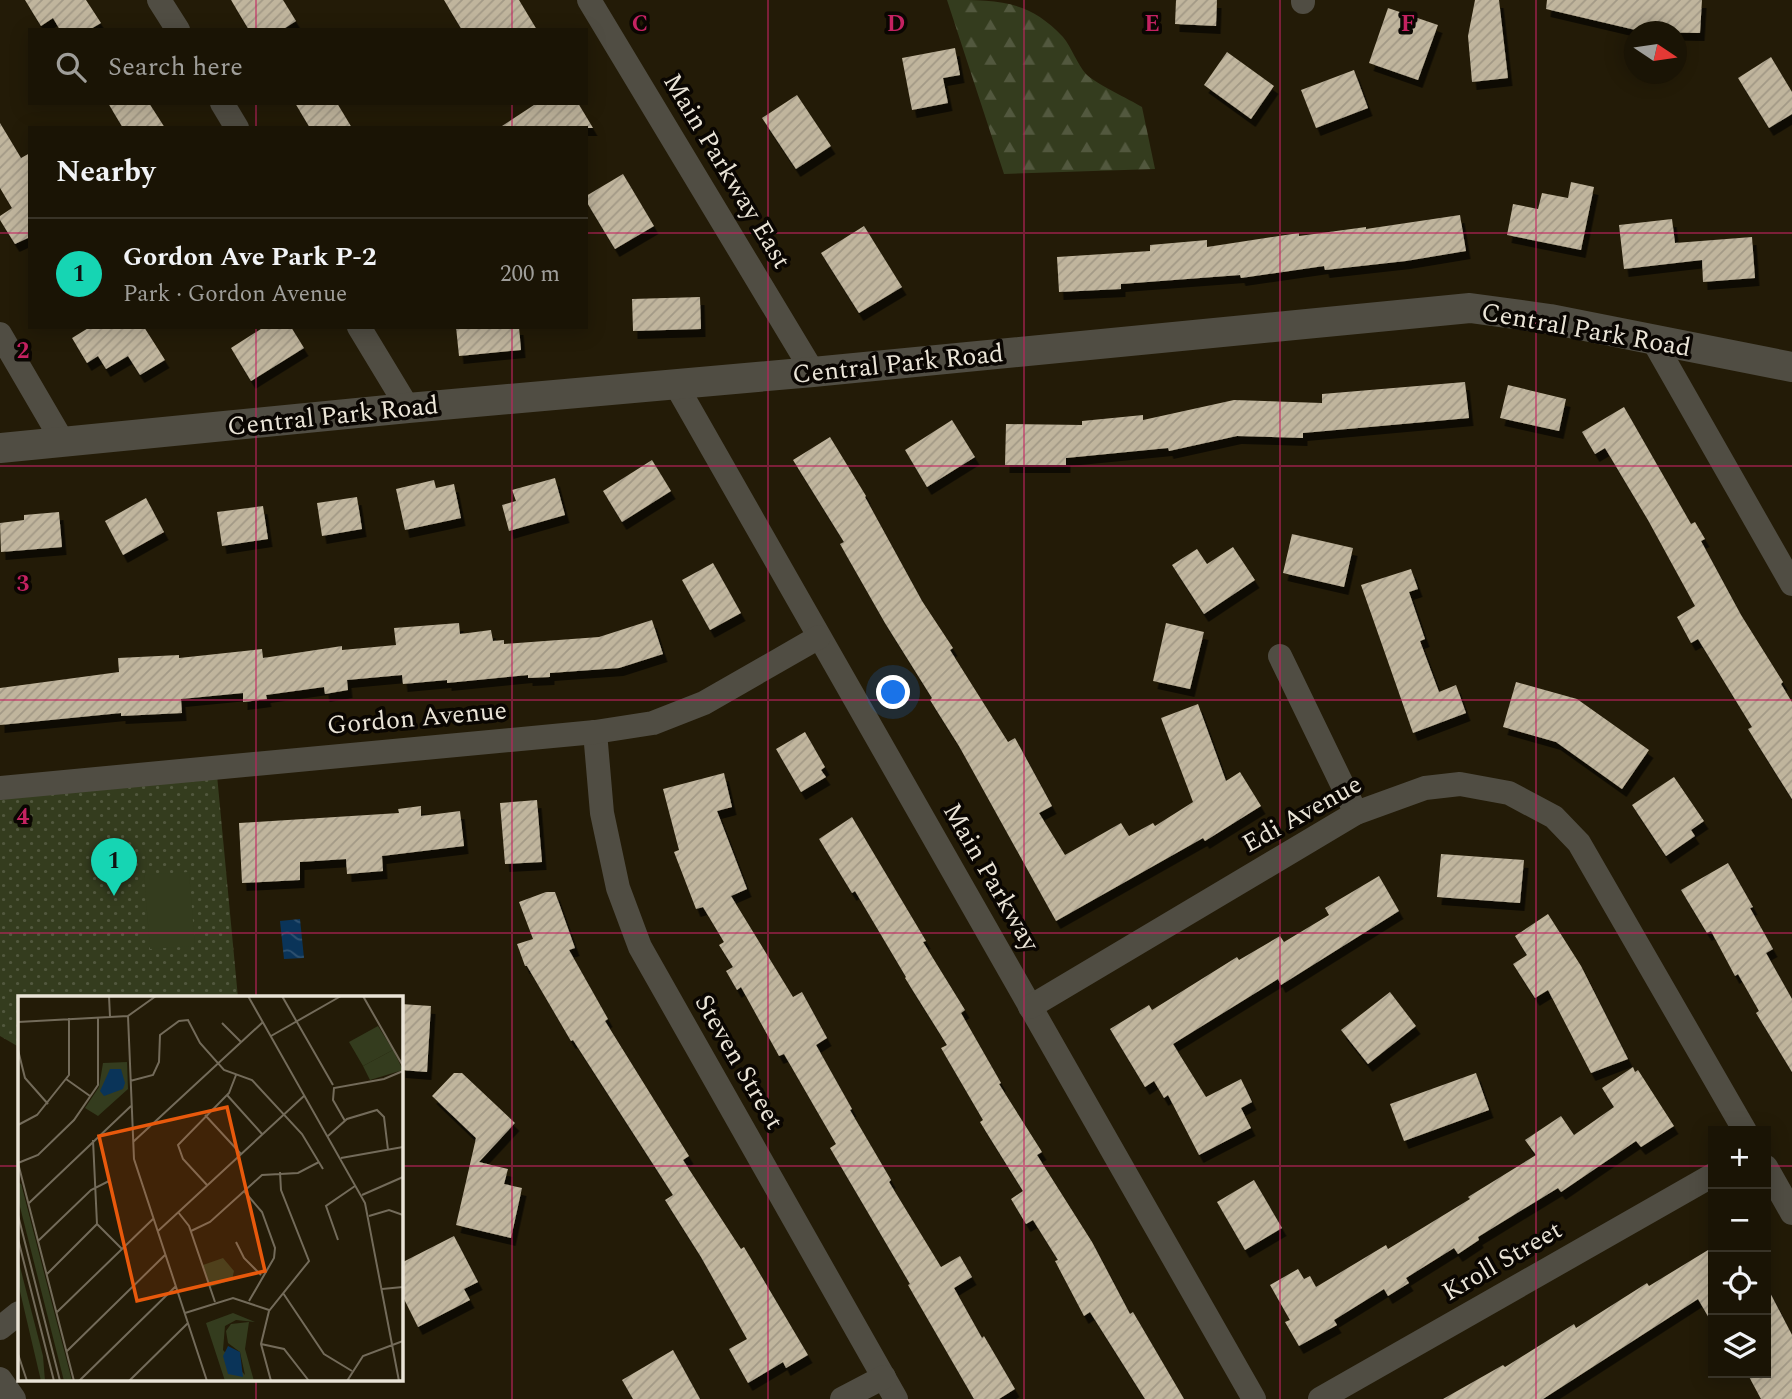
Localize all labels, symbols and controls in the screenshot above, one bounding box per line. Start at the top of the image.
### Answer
text: C [632,7,648,42]
text: D [887,7,905,42]
text: E [1144,7,1160,42]
text: F [1401,7,1415,42]
north arrow [1624,21,1687,84]
search box [28,28,588,105]
text: Search here [108,47,243,87]
icon: search [52,48,90,86]
street label: Main Parkway East [653,66,801,276]
text: Nearby [56,149,155,195]
text: Gordon Ave Park P-2 [123,237,377,277]
text: 1 [73,257,85,292]
text: 200 m [500,257,560,292]
text: Park · Gordon Avenue [123,277,347,312]
street label: Central Park Road [1478,292,1694,368]
street label: Central Park Road [790,333,1006,395]
text: 2 [17,334,30,369]
street label: Central Park Road [225,385,441,447]
text: 3 [17,567,30,602]
your location [876,675,910,709]
street label: Gordon Avenue [325,690,509,746]
street label: Edi Avenue [1235,765,1369,863]
street label: Main Parkway [932,795,1050,960]
text: 4 [17,800,30,835]
pin: 1 [91,838,137,896]
street label: Steven Street [684,987,794,1137]
inset map [18,996,402,1382]
map controls [1708,1126,1771,1378]
button: + [1708,1126,1771,1189]
button: − [1708,1189,1771,1252]
street label: Kroll Street [1434,1210,1570,1312]
button: locate [1708,1252,1771,1315]
button: layers [1708,1315,1771,1378]

